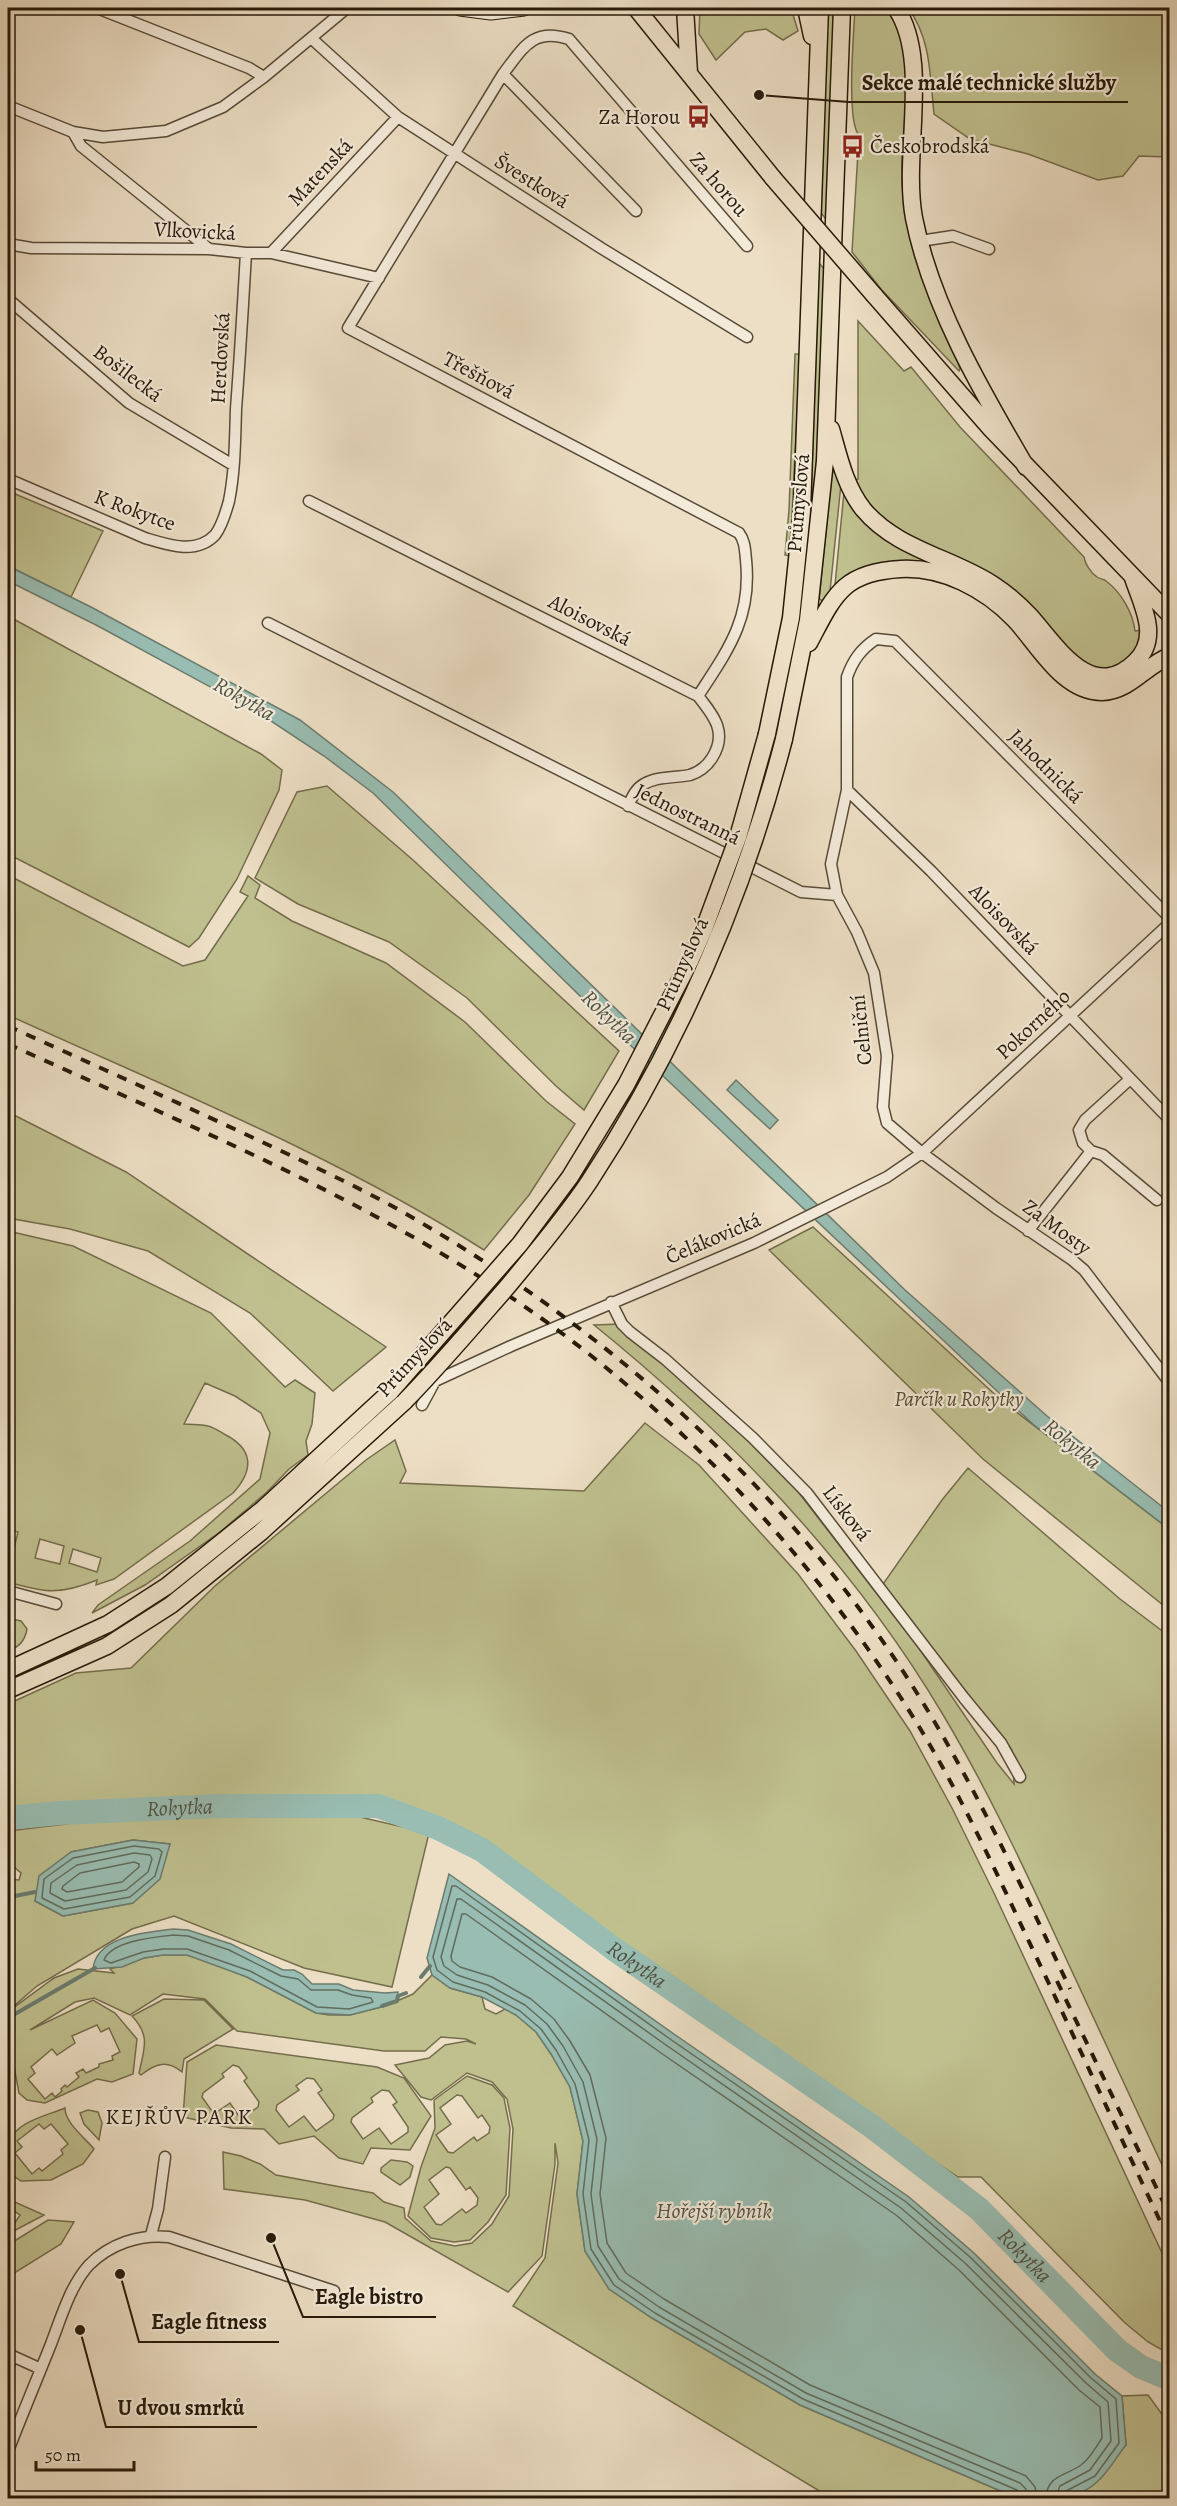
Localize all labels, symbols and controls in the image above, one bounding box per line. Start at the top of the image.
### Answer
callout: Sekce malé technické služby [849,62,1128,102]
text: Sekce malé technické služby [862,68,1117,98]
place label: Za Horou [599,103,681,131]
bus stop icon: Za Horou [685,104,711,130]
street label: Matenská [281,132,359,212]
place label: Českobrodská [870,132,990,160]
bus stop icon: Českobrodská [839,133,865,159]
street label: Za horou [683,146,755,223]
street label: Švestková [489,147,575,215]
street label: Vlkovická [152,215,237,247]
street label: Herdovská [204,311,236,404]
street label: Bošilecká [87,338,169,408]
street label: Třešňová [438,345,520,406]
street label: Průmyslová [780,452,816,554]
street label: K Rokytce [90,482,180,538]
street label: Aloisovská [543,587,636,653]
water label: Rokytka [208,669,280,729]
street label: Jahodnická [1002,722,1090,810]
street label: Jednostranná [630,776,746,852]
street label: Aloisovská [962,876,1045,961]
street label: Průmyslová [649,913,715,1015]
street label: Pokorného [990,982,1076,1066]
water label: Rokytka [575,983,643,1051]
street label: Celniční [843,993,879,1067]
street label: Za Mosty [1017,1193,1097,1262]
street label: Čelákovická [661,1205,765,1271]
street label: Průmyslová [370,1311,458,1403]
park label: Parčík u Rokytky [894,1385,1024,1413]
water label: Rokytka [1037,1411,1107,1477]
street label: Lísková [816,1479,878,1547]
water label: Rokytka [146,1791,213,1824]
water label: Rokytka [601,1933,673,1996]
district label: KEJŘŮV PARK [105,2102,253,2132]
water label: Hořejší rybník [656,2196,772,2226]
water label: Rokytka [991,2221,1059,2290]
callout: Eagle bistro [303,2277,436,2317]
text: Eagle bistro [315,2282,423,2312]
callout: Eagle fitness [139,2302,279,2342]
text: Eagle fitness [151,2307,267,2337]
callout: U dvou smrků [106,2387,257,2427]
text: U dvou smrků [118,2393,245,2423]
scale bar [36,2434,134,2472]
text: 50 m [45,2443,81,2467]

